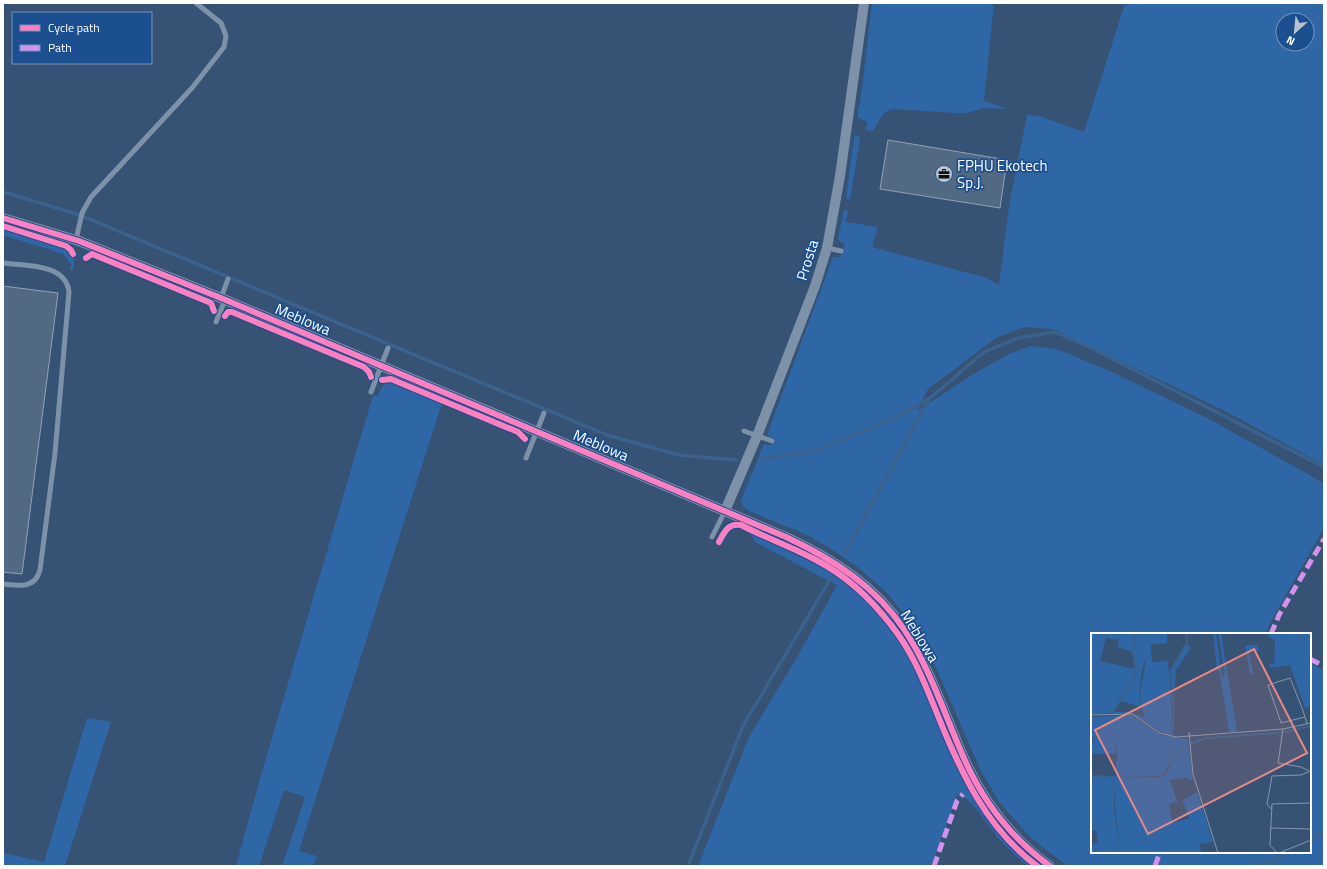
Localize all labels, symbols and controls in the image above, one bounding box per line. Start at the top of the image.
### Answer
legend [12,12,152,64]
north arrow [1275,12,1315,52]
text: Cycle path [48,18,100,37]
text: N [1283,32,1297,50]
text: Path [48,38,72,57]
place label: FPHU Ekotech Sp.J. [957,154,1047,194]
office icon: FPHU Ekotech Sp.J. [934,164,954,184]
street label: Prosta [790,236,824,283]
street label: Meblowa [272,297,335,341]
street label: Meblowa [570,423,633,467]
street label: Meblowa [895,605,945,667]
inset map [1091,633,1311,853]

